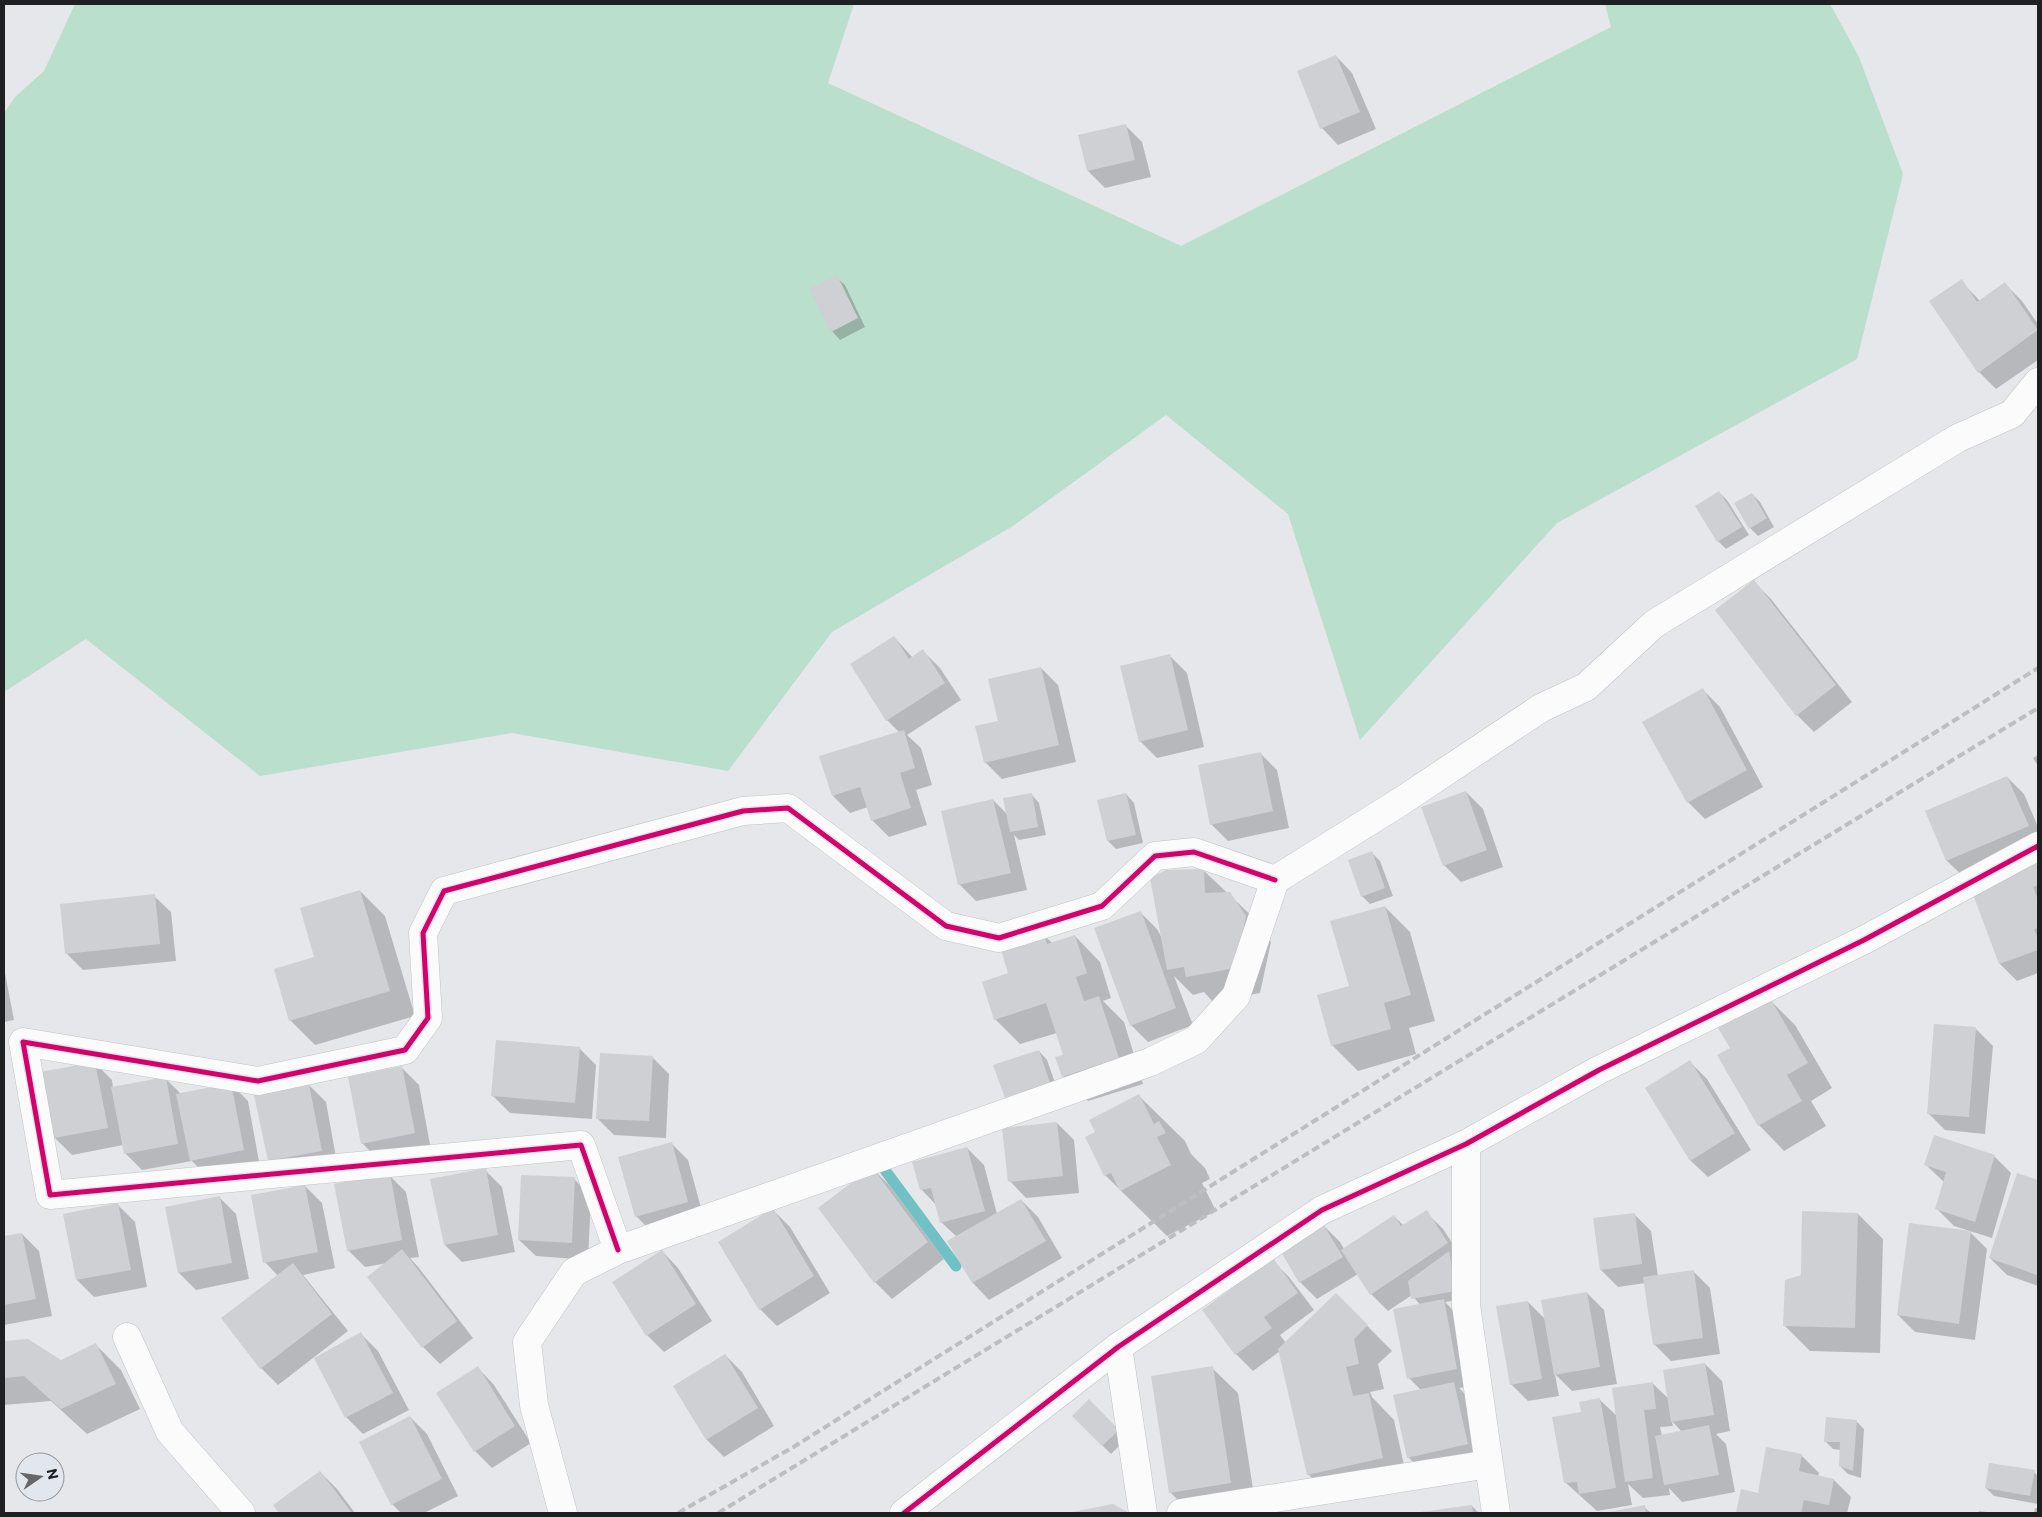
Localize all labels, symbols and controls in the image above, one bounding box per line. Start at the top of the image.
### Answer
north arrow [15,1452,65,1502]
text: N [44,1467,63,1481]

